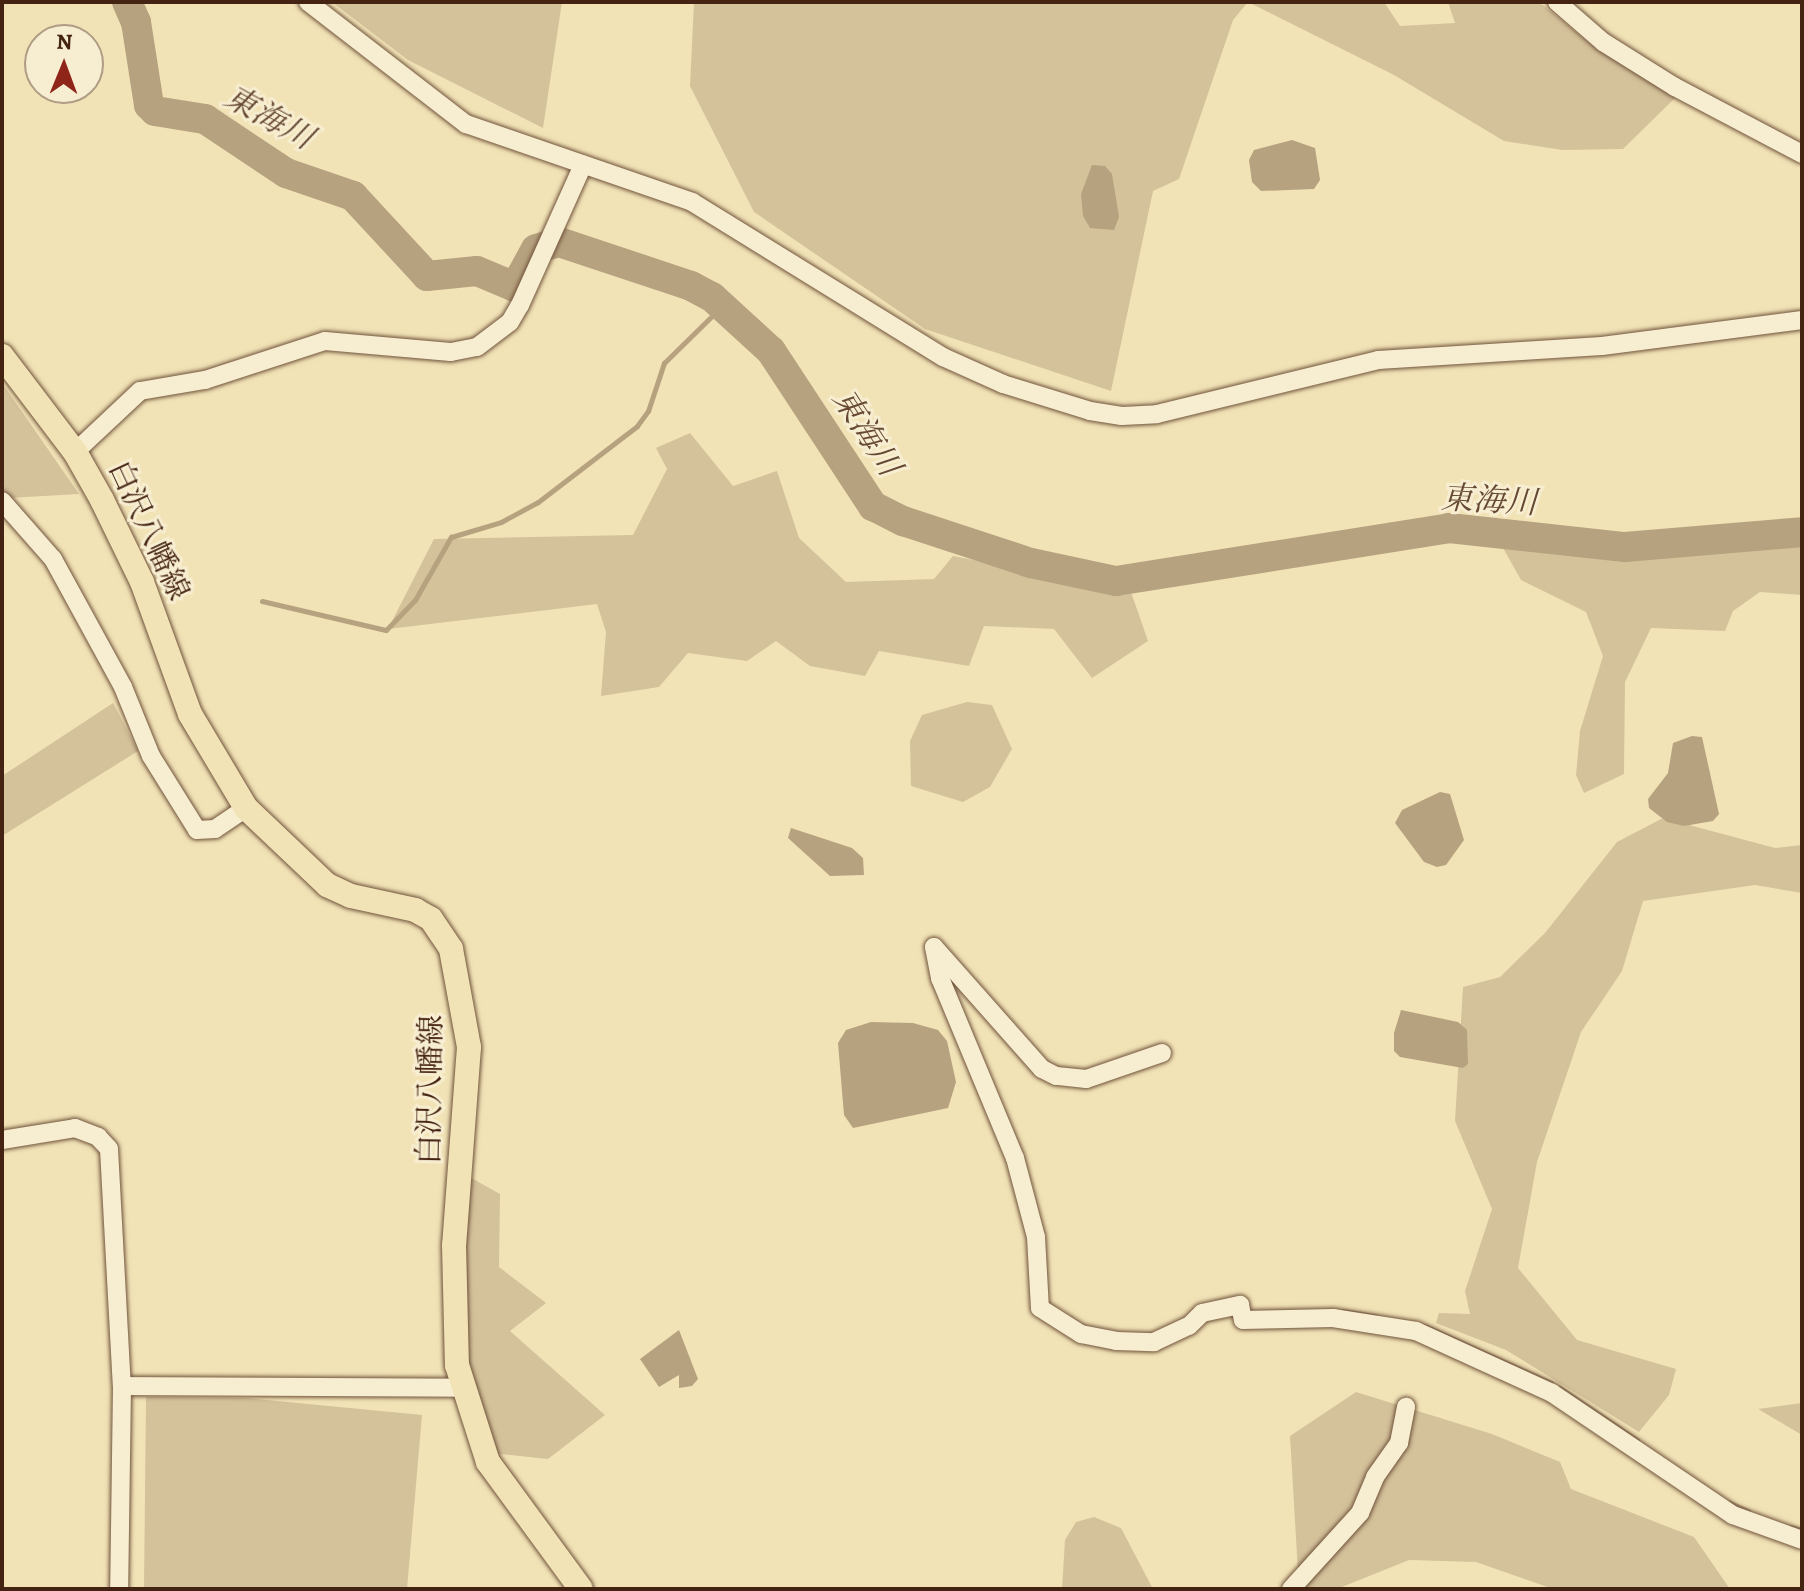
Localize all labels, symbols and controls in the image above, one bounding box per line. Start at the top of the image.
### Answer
north arrow [24,24,104,104]
text: N [56,27,73,57]
water label: 東海川 [218,77,320,157]
water label: 東海川 [825,381,909,483]
street label: 白沢八幡線 [101,454,197,606]
water label: 東海川 [1440,478,1538,522]
street label: 白沢八幡線 [411,1015,449,1165]

